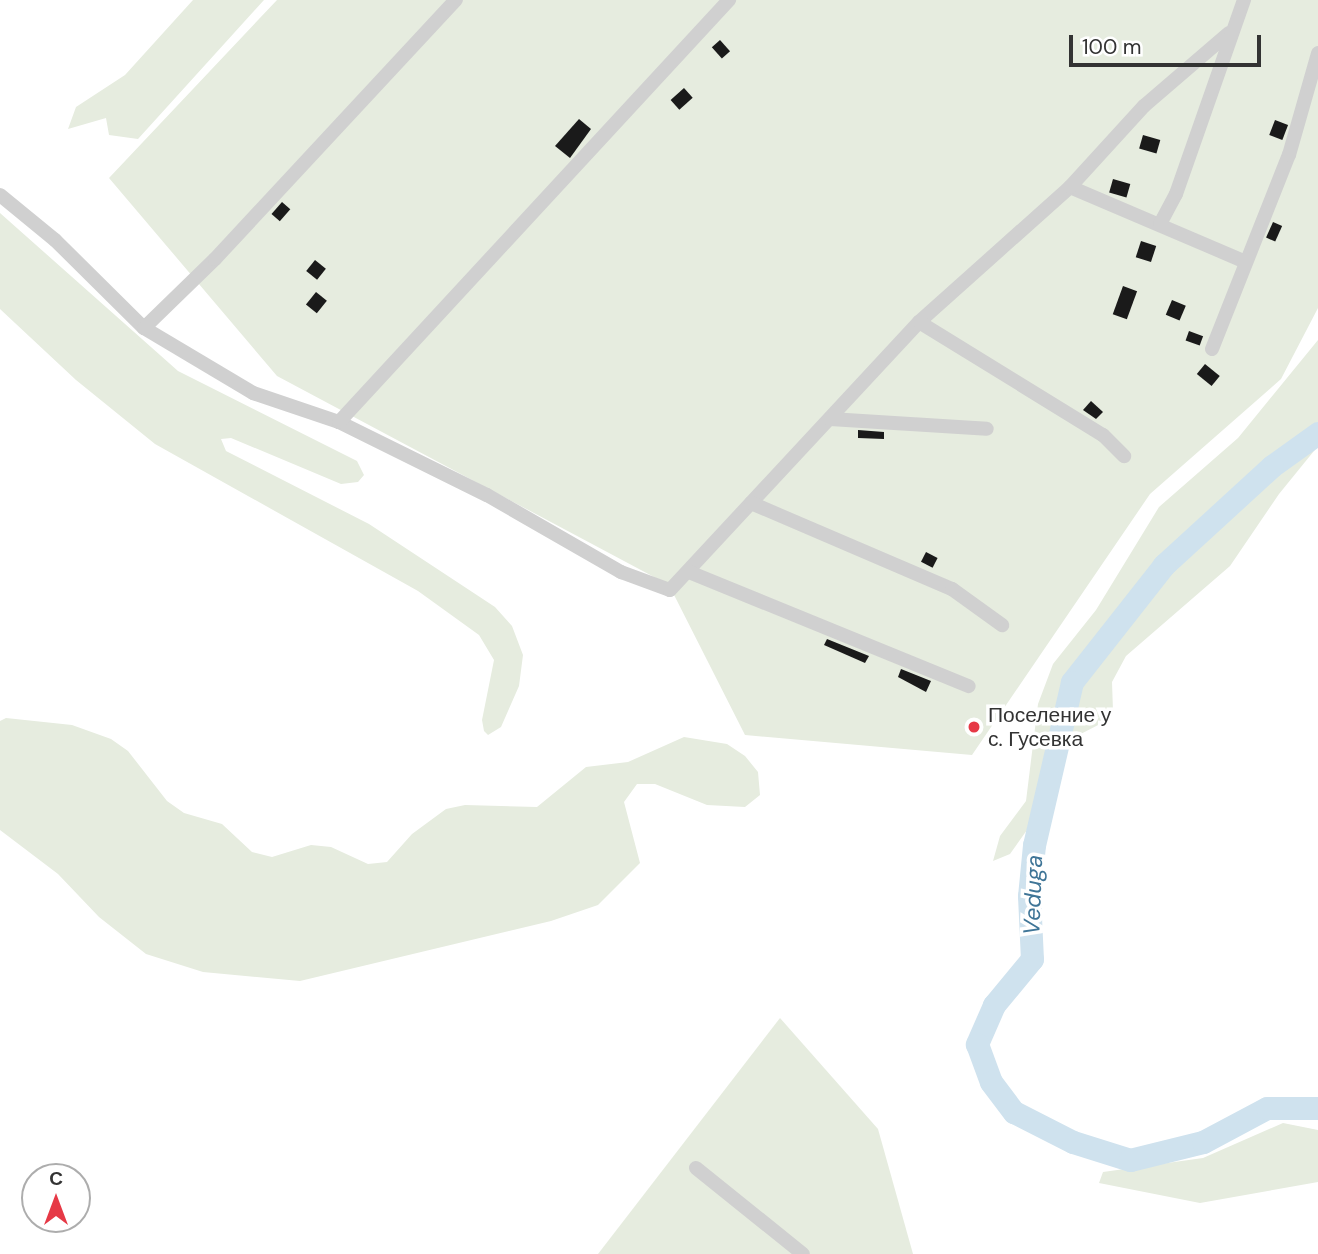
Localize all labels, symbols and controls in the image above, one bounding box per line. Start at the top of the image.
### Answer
scale bar [1073,21,1266,65]
text: 100 m [1082,33,1142,61]
place label: Поселение у с. Гусевка [988,702,1111,752]
marker: Поселение у с. Гусевка [966,719,982,735]
water label: Veduga [1018,854,1048,936]
north arrow [21,1163,91,1233]
text: С [49,1166,63,1191]

